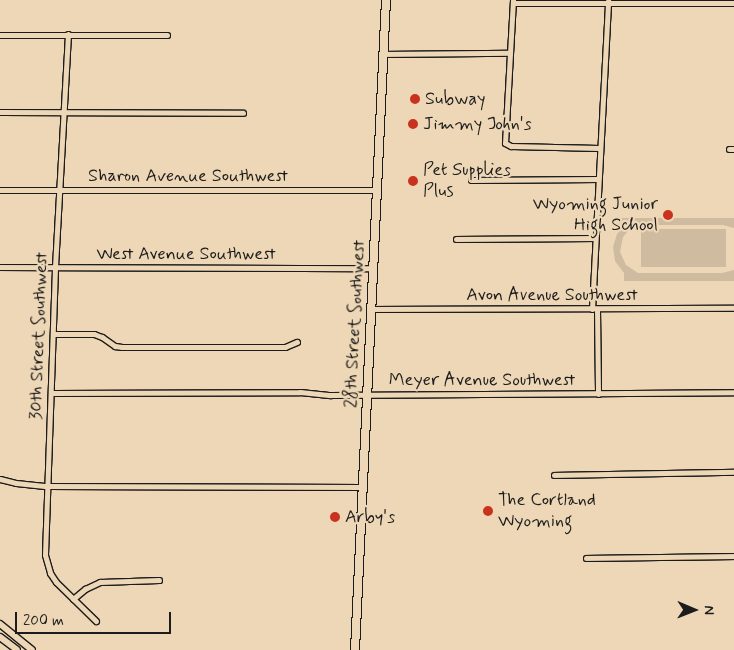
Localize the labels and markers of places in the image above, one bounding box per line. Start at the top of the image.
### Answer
place label: Subway [425,88,486,110]
marker: Subway [409,93,421,105]
place label: Jimmy John's [423,113,539,135]
marker: Jimmy John's [407,118,419,130]
place label: Pet Supplies Plus [423,160,513,202]
marker: Pet Supplies Plus [407,175,419,187]
place label: Wyoming Junior High School [530,194,658,236]
marker: Wyoming Junior High School [662,209,674,221]
place label: The Cortland Wyoming [498,490,599,532]
marker: The Cortland Wyoming [482,505,494,517]
place label: Arby's [345,506,395,528]
marker: Arby's [329,511,341,523]

